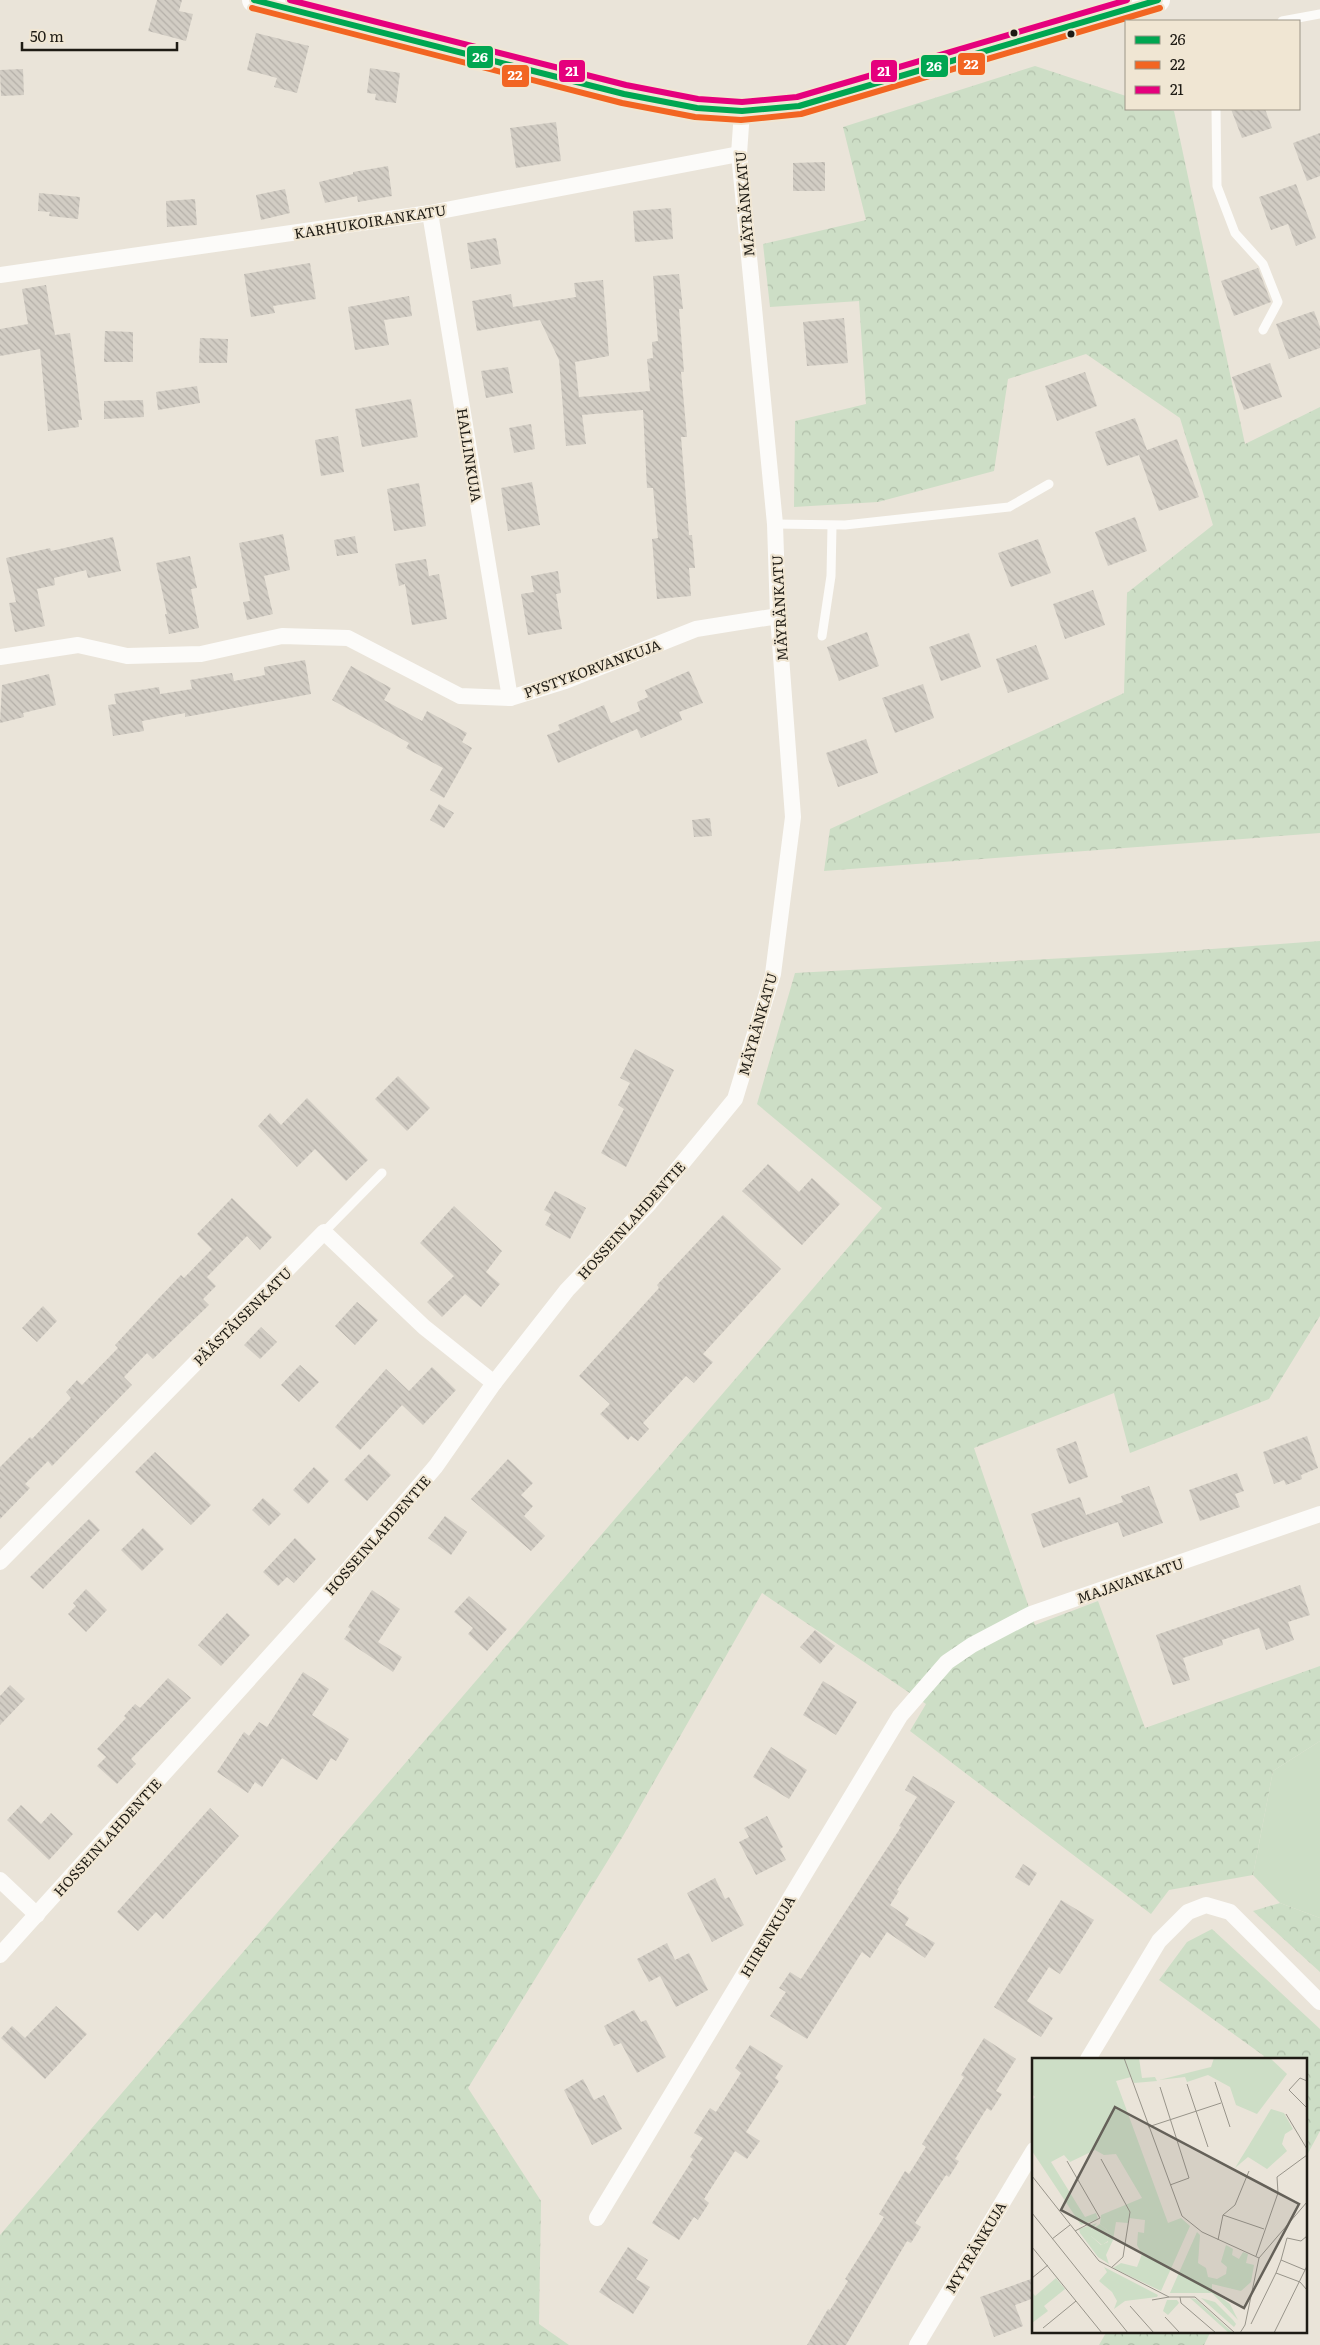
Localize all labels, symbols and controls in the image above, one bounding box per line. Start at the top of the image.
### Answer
scale bar [22,20,178,52]
legend [1125,20,1300,110]
text: 50 m [30,24,64,47]
text: 26 [1170,27,1186,50]
unlabelled marker [1009,28,1019,38]
unlabelled marker [1066,29,1076,39]
line badge: 26 [466,45,494,69]
text: 26 [472,46,488,66]
line badge: 22 [957,52,986,76]
text: 22 [1170,52,1186,75]
text: 22 [963,53,979,73]
line badge: 26 [920,54,949,78]
text: 26 [926,55,942,75]
line badge: 21 [558,59,586,83]
line badge: 21 [870,59,898,83]
text: 21 [565,60,579,80]
text: 21 [877,60,891,80]
line badge: 22 [501,64,530,88]
text: 22 [507,64,523,84]
text: 21 [1170,77,1184,100]
street label: MÄYRÄNKATU [729,150,759,258]
street label: KARHUKOIRANKATU [293,199,447,243]
street label: HALLINKUJA [453,406,487,504]
street label: MÄYRÄNKATU [766,555,792,661]
street label: PYSTYKORVANKUJA [521,634,664,702]
street label: MÄYRÄNKATU [733,970,781,1078]
street label: HOSSEINLAHDENTIE [572,1157,690,1283]
street label: PÄÄSTÄISENKATU [189,1263,295,1369]
street label: HOSSEINLAHDENTIE [319,1471,435,1599]
street label: MAJAVANKATU [1074,1552,1186,1608]
street label: HOSSEINLAHDENTIE [48,1774,166,1900]
street label: HIIRENKUJA [735,1891,800,1980]
inset map [1032,2058,1308,2332]
street label: MYYRÄNKUJA [940,2197,1011,2297]

